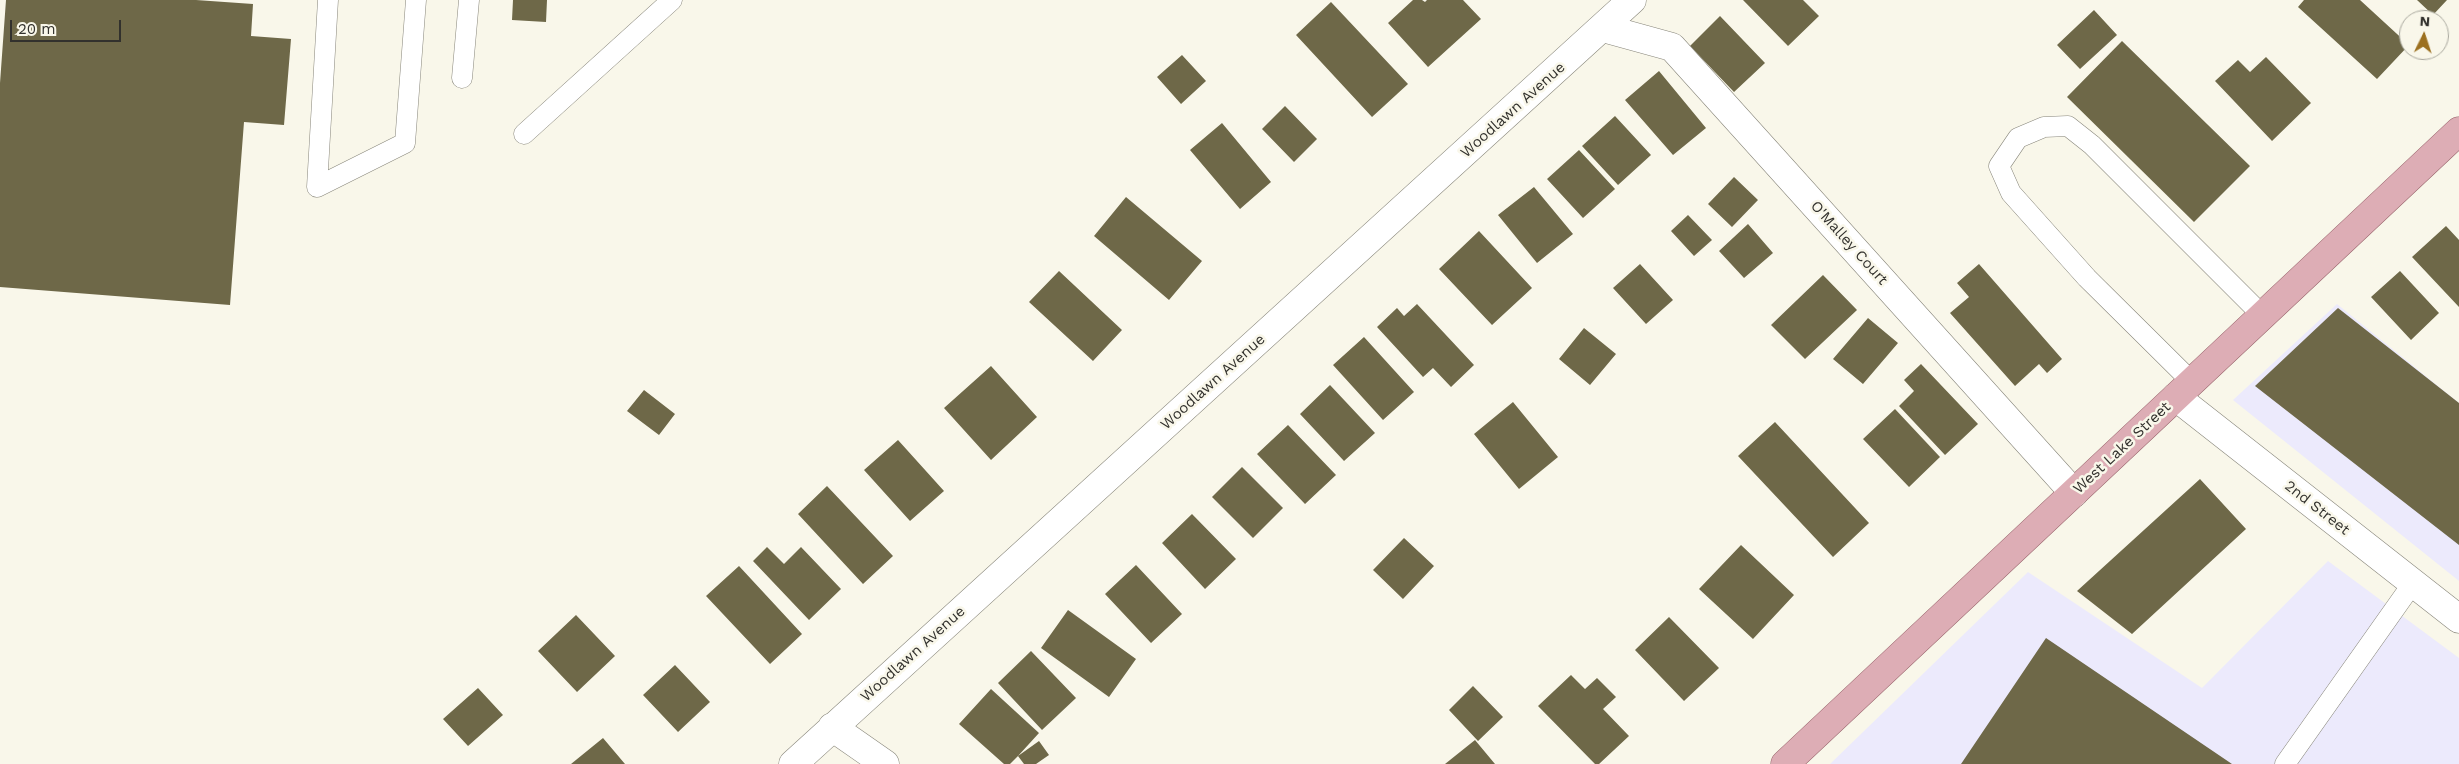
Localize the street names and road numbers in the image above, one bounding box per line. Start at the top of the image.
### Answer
street label: Woodlawn Avenue [1457,58,1569,162]
street label: O'Malley Court [1807,197,1891,289]
street label: Woodlawn Avenue [1157,330,1269,434]
street label: West Lake Street [2070,398,2174,498]
street label: 2nd Street [2281,477,2353,539]
street label: Woodlawn Avenue [857,602,969,706]

